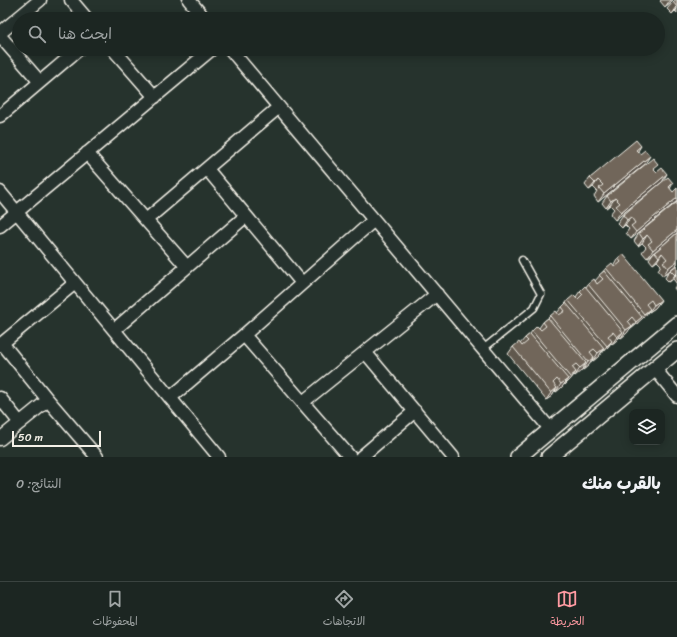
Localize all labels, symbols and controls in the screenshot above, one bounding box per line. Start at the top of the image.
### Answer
search box [12,12,665,56]
text: ابحث هنا [58,21,112,47]
icon: search [26,23,48,45]
map controls [629,409,665,445]
button: layers [629,409,665,445]
text: 50 m [18,428,43,447]
scale bar [12,429,101,448]
text: بالقرب منك [582,468,661,498]
text: النتائج: 0 [16,472,62,495]
tab: المحفوظات [93,588,138,631]
tab: الاتجاهات [323,588,365,631]
tab: الخريطة [550,588,585,631]

